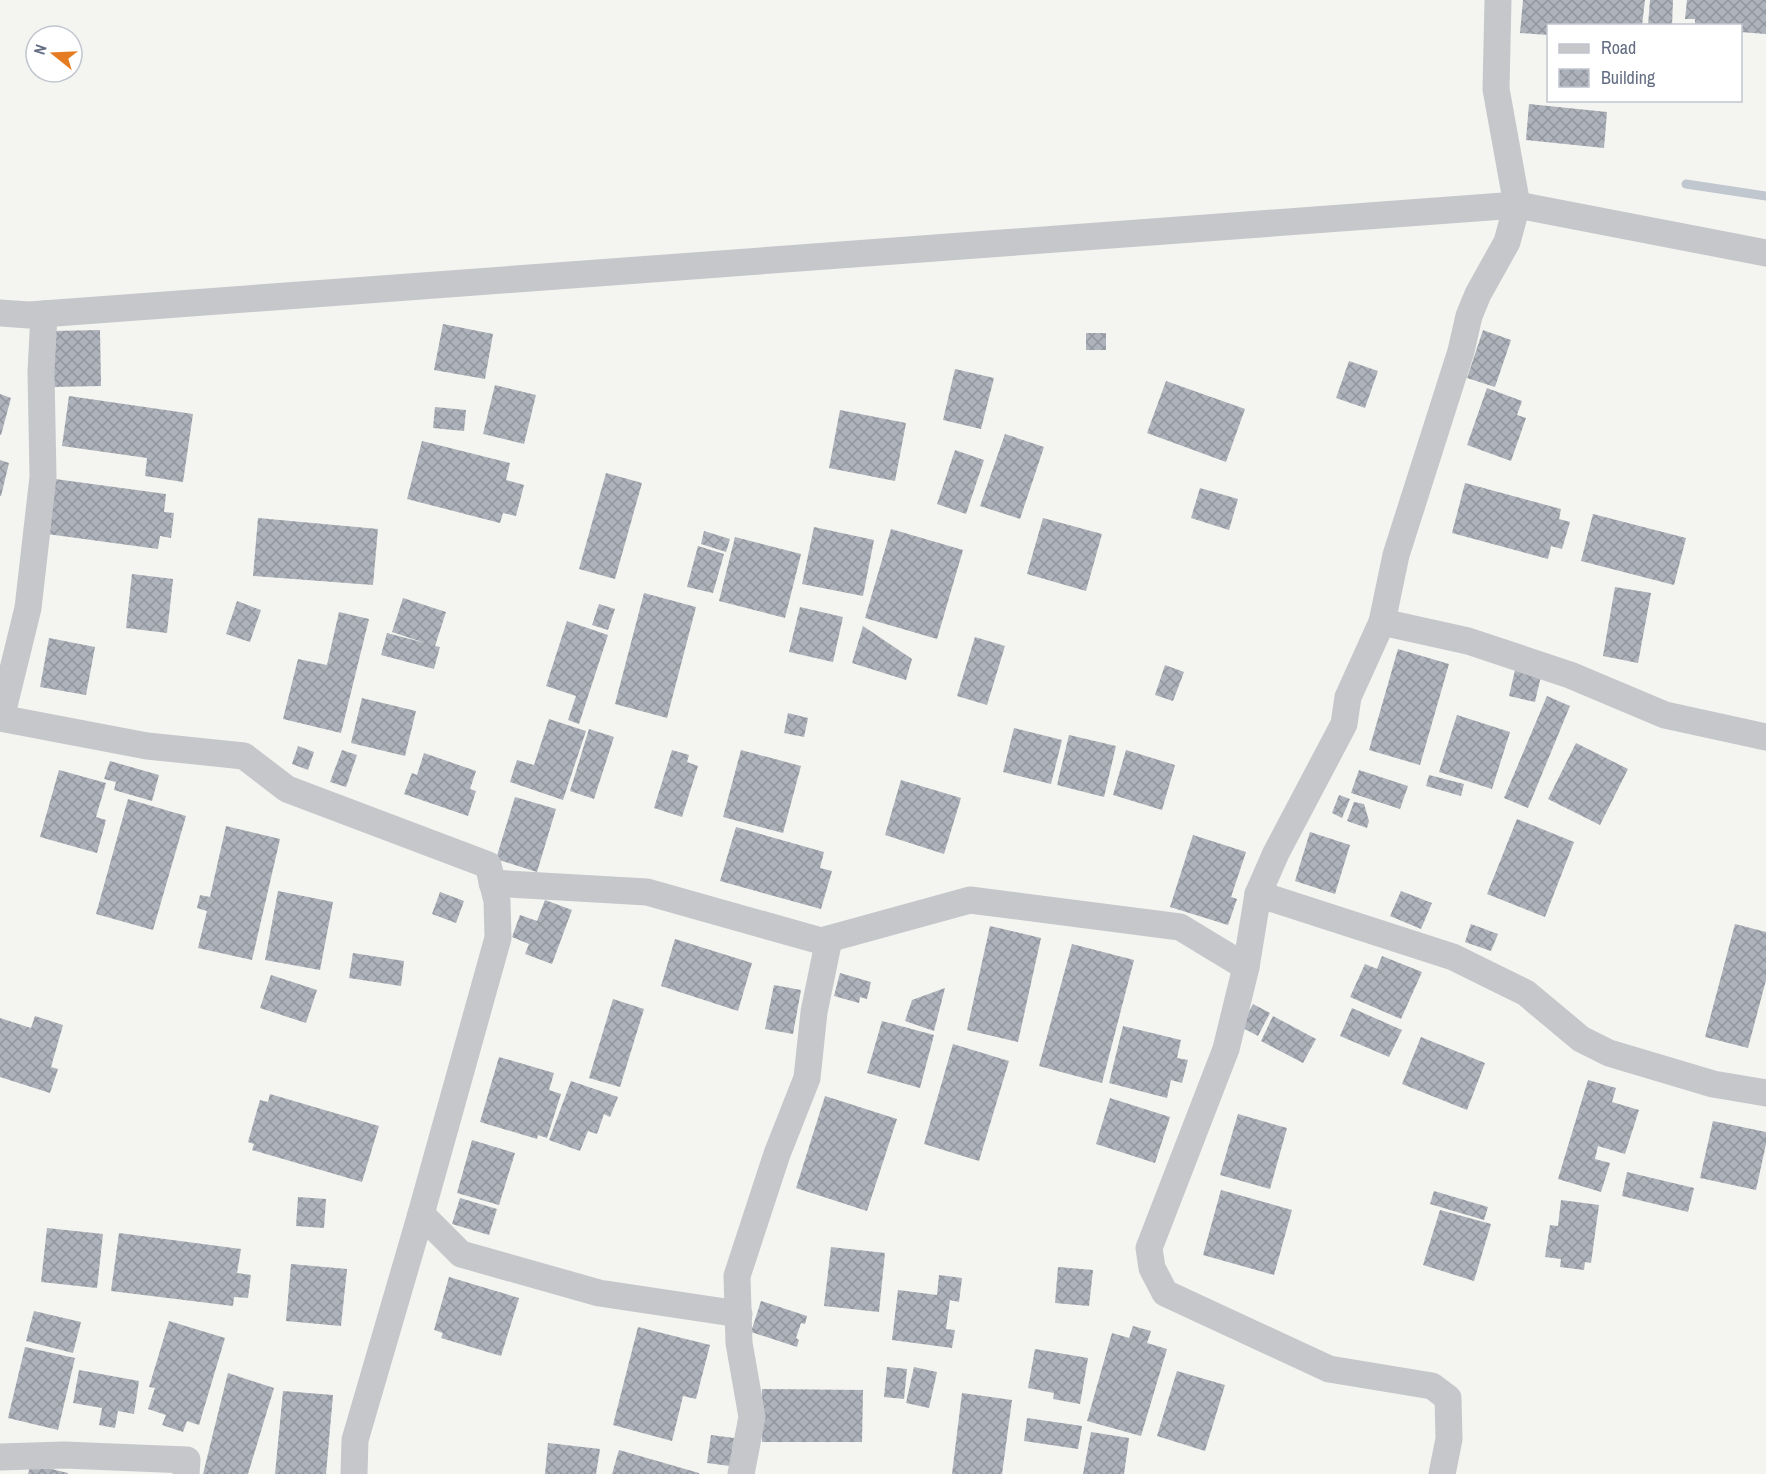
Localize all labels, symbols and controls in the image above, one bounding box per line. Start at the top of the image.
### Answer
north arrow [24,24,84,84]
legend [1547,24,1742,102]
text: Road [1601,35,1636,60]
text: N [28,41,52,57]
text: Building [1601,65,1656,90]

